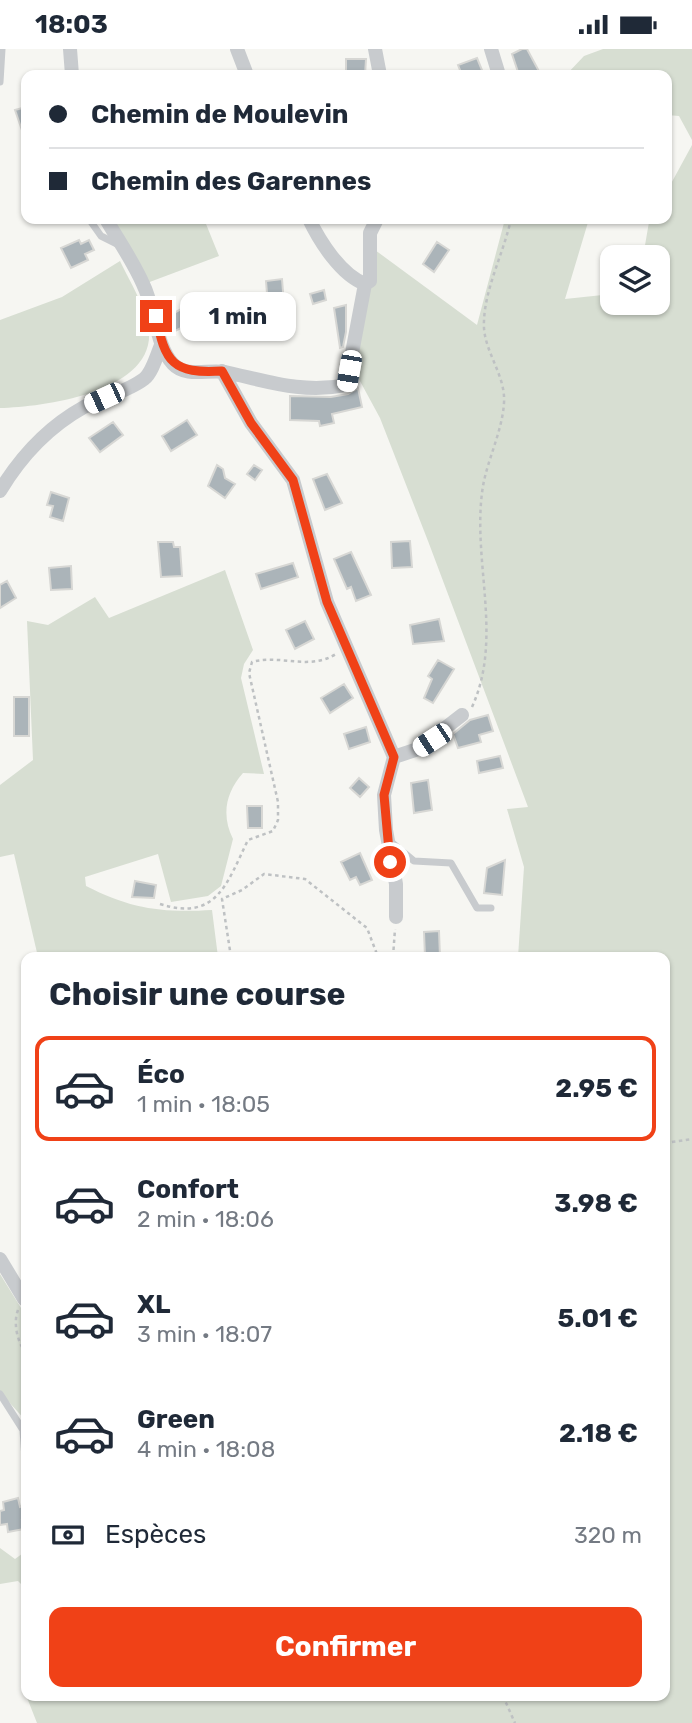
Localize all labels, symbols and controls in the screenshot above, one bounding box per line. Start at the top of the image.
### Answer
text: 18:03 [35,9,108,40]
text: Chemin de Moulevin [91,99,349,130]
text: Chemin des Garennes [91,166,371,197]
map controls [600,245,670,315]
button: layers [600,245,670,315]
callout: 1 min [180,292,296,341]
route end [140,300,172,332]
text: 1 min [209,302,267,330]
car [336,348,363,394]
car [81,380,128,416]
car [409,720,456,760]
route start [374,846,406,878]
text: Choisir une course [49,975,346,1013]
icon: car [53,1057,116,1120]
text: Éco [137,1059,185,1090]
text: 2.95 € [555,1073,638,1104]
text: 1 min · 18:05 [137,1090,270,1118]
icon: car [53,1172,116,1235]
text: Confort [137,1174,239,1205]
text: 3.98 € [554,1188,638,1219]
text: 2 min · 18:06 [137,1205,274,1233]
icon: car [53,1287,116,1350]
text: XL [137,1289,170,1320]
text: 5.01 € [558,1303,638,1334]
text: 3 min · 18:07 [137,1320,272,1348]
icon: car [53,1402,116,1465]
text: Green [137,1404,215,1435]
text: 2.18 € [559,1418,638,1449]
text: 4 min · 18:08 [137,1435,275,1463]
icon: cash [49,1516,87,1554]
text: Espèces [105,1519,206,1550]
text: 320 m [574,1521,642,1549]
button: Confirmer [49,1607,642,1687]

